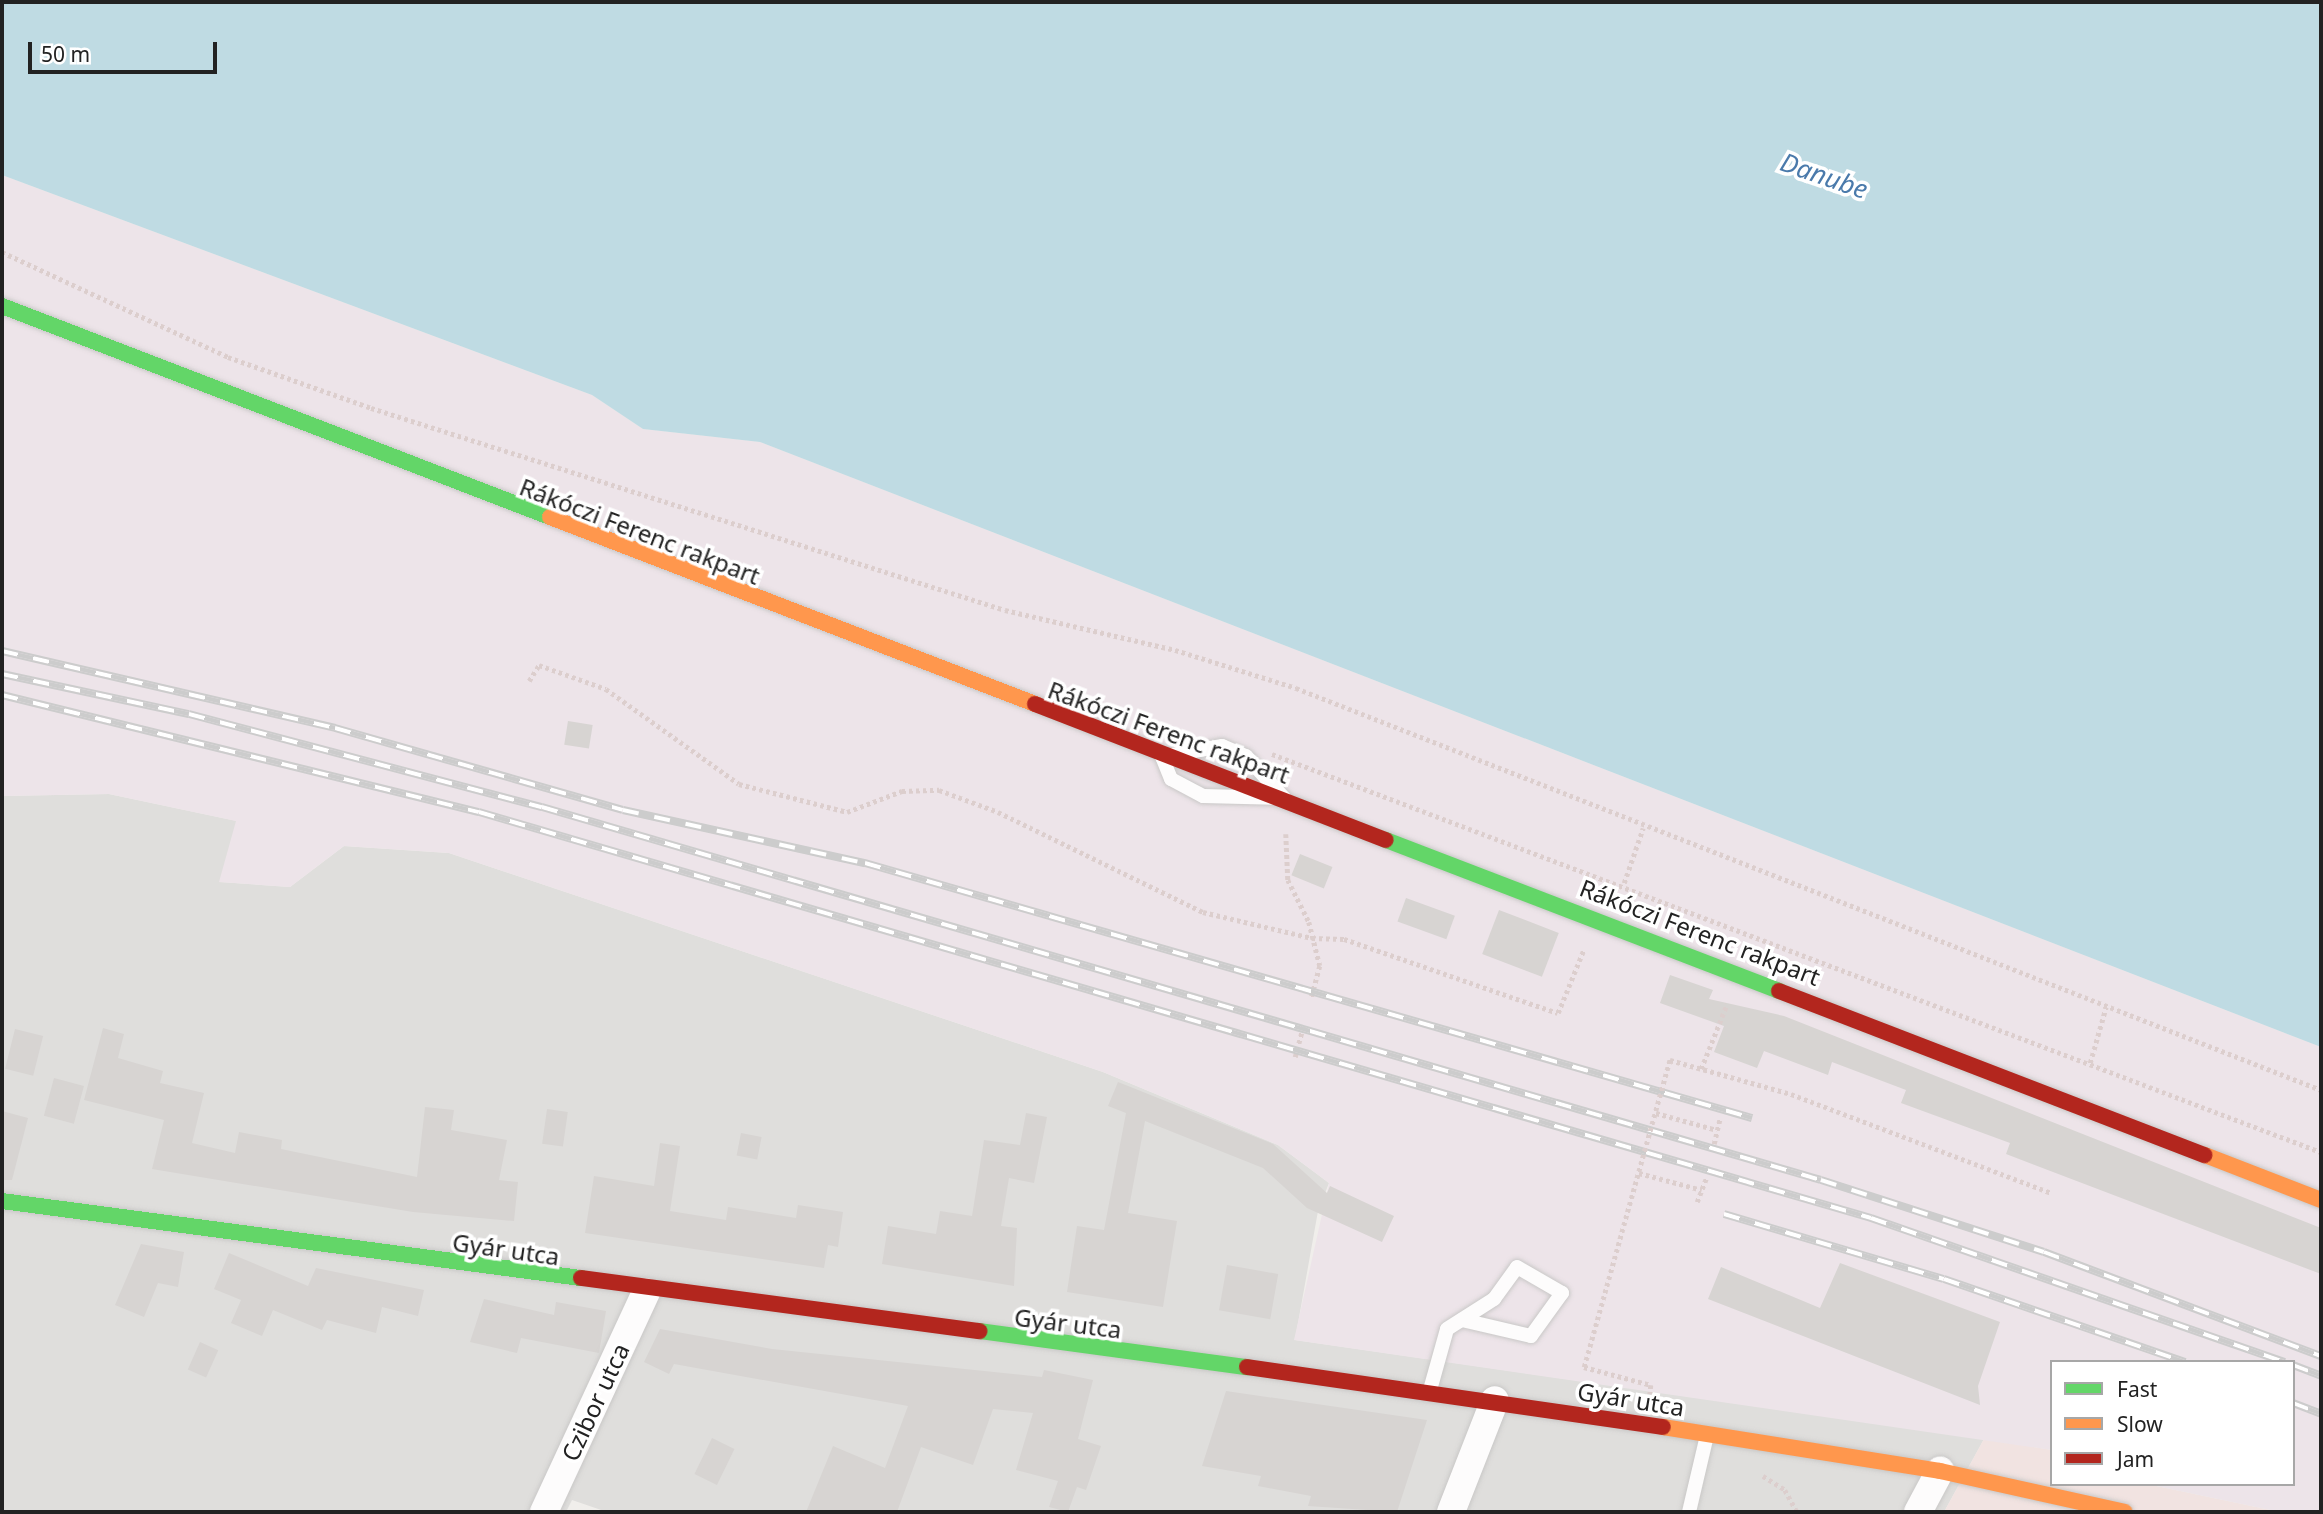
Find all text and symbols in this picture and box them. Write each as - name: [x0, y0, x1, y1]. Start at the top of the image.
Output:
- scale bar: [32, 28, 220, 72]
- text: 50 m: [41, 40, 90, 68]
- water label: Danube: [1776, 147, 1872, 205]
- street label: Rákóczi Ferenc rakpart: [516, 472, 764, 590]
- street label: Rákóczi Ferenc rakpart: [1044, 675, 1294, 789]
- street label: Rákóczi Ferenc rakpart: [1576, 873, 1824, 991]
- street label: Gyár utca: [451, 1227, 561, 1271]
- street label: Gyár utca: [1013, 1302, 1123, 1344]
- street label: Czibor utca: [555, 1339, 635, 1465]
- legend: [2050, 1360, 2295, 1486]
- text: Fast: [2117, 1375, 2157, 1403]
- street label: Gyár utca: [1576, 1376, 1686, 1422]
- text: Slow: [2117, 1410, 2163, 1438]
- text: Jam: [2117, 1445, 2154, 1473]

